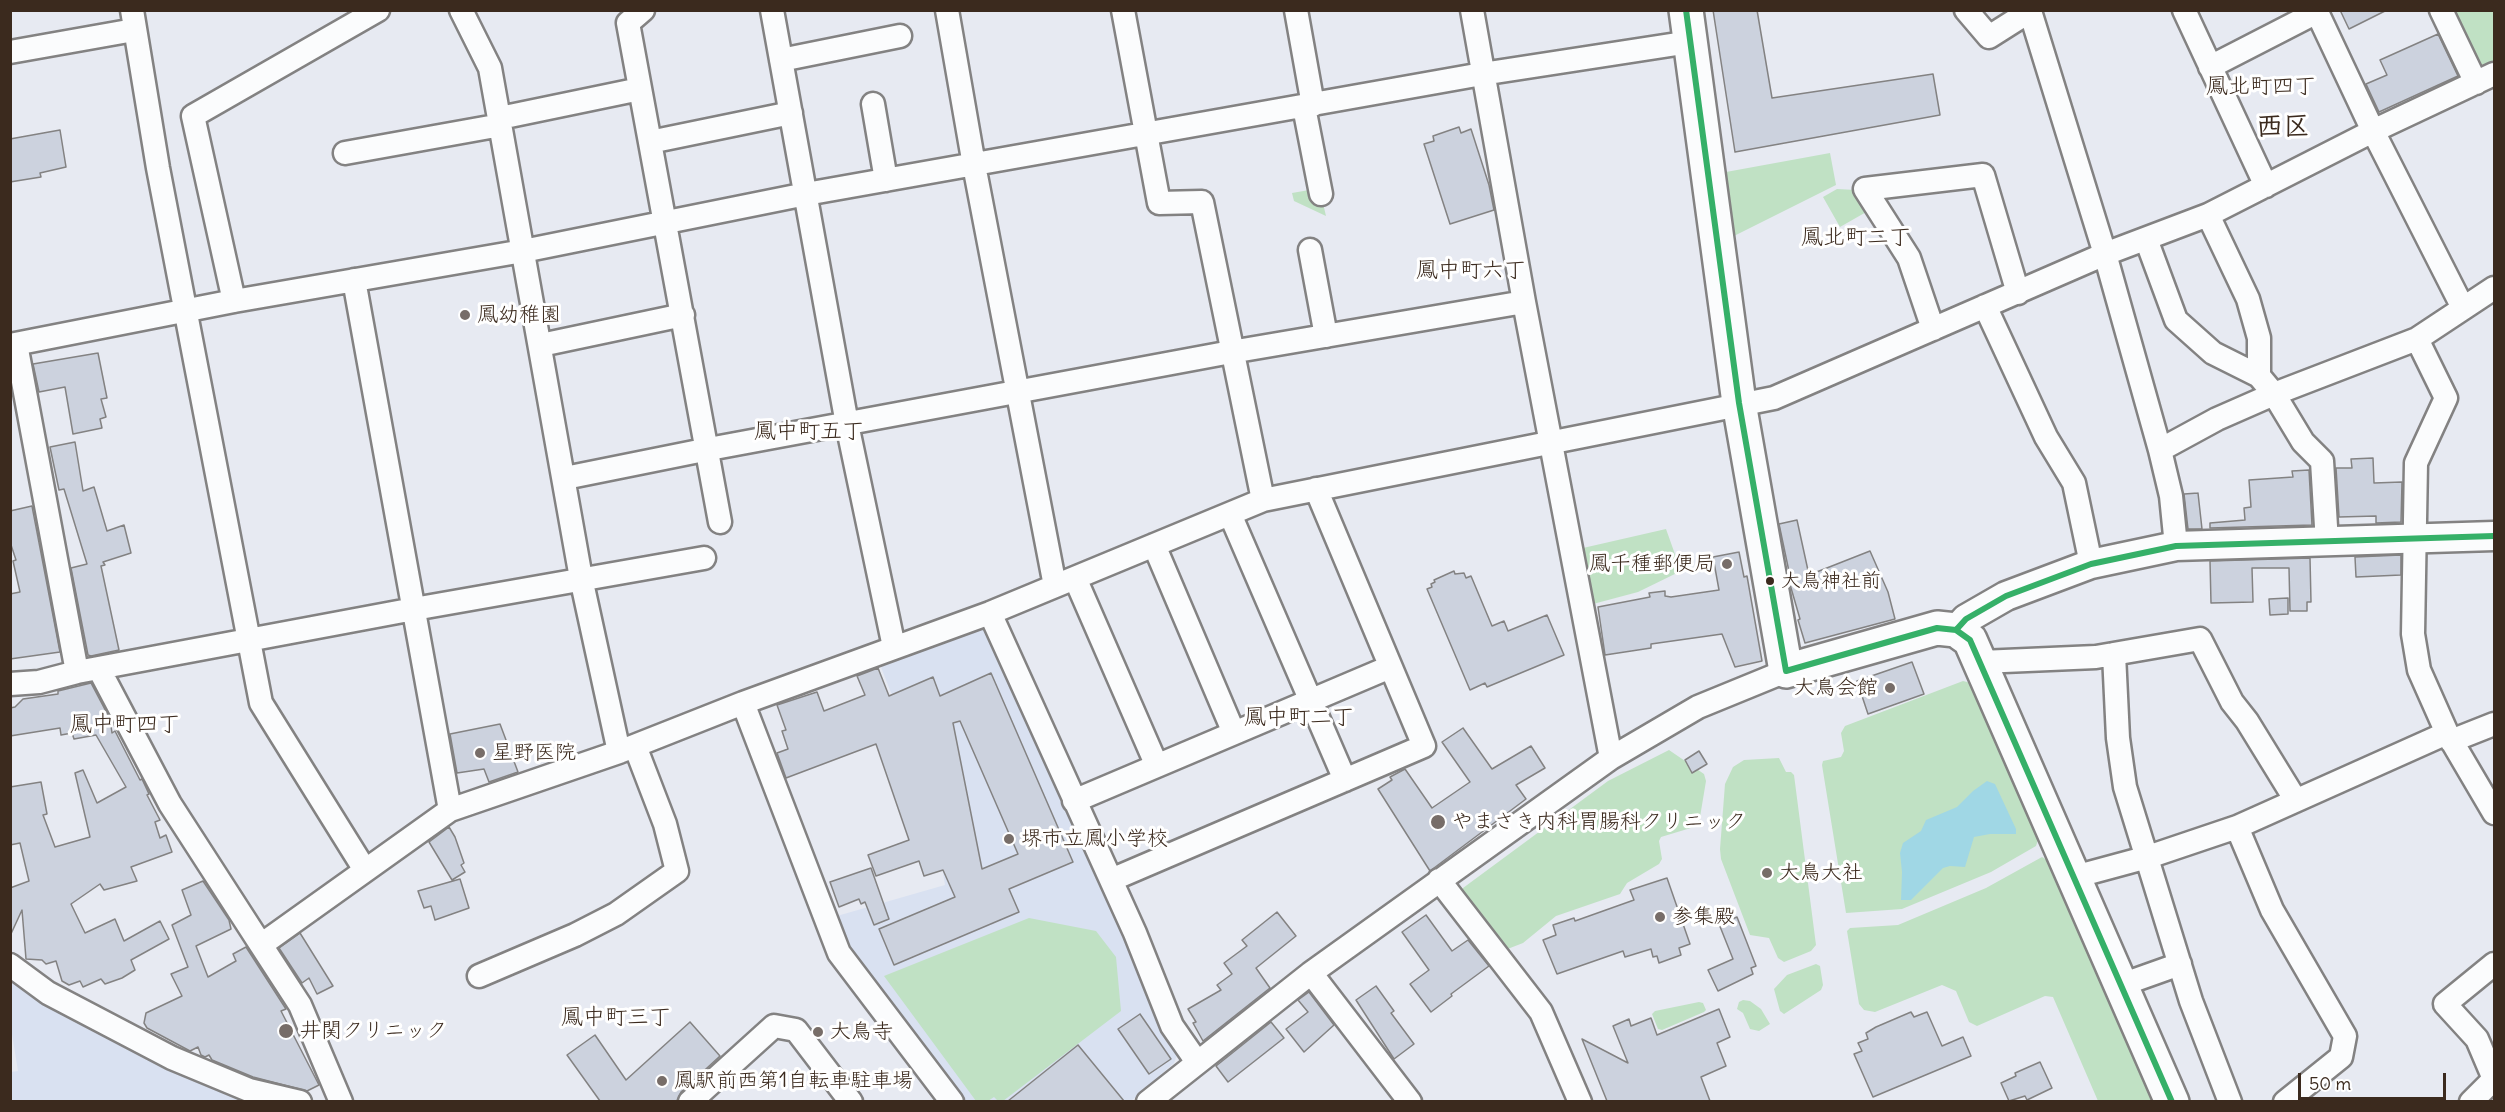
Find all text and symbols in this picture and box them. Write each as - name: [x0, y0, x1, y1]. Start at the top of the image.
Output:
- district label: 鳳北町四丁: [2206, 74, 2316, 100]
- district label: 西区: [2256, 111, 2310, 143]
- district label: 鳳北町二丁: [1801, 225, 1911, 251]
- district label: 鳳中町六丁: [1416, 258, 1526, 284]
- place label: 鳳幼稚園: [477, 302, 561, 328]
- marker: 鳳幼稚園: [458, 308, 472, 322]
- district label: 鳳中町五丁: [754, 419, 864, 445]
- place label: 鳳千種郵便局: [1589, 551, 1715, 577]
- marker: 鳳千種郵便局: [1720, 557, 1734, 571]
- place label: 大鳥神社前: [1781, 569, 1881, 593]
- marker: 大鳥神社前: [1764, 575, 1776, 587]
- place label: 大鳥会館: [1794, 675, 1878, 701]
- marker: 大鳥会館: [1883, 681, 1897, 695]
- district label: 鳳中町二丁: [1244, 705, 1354, 731]
- district label: 鳳中町四丁: [70, 712, 180, 738]
- place label: 星野医院: [492, 740, 576, 766]
- marker: 星野医院: [473, 746, 487, 760]
- place label: やまさき内科胃腸科クリニック: [1452, 809, 1746, 835]
- marker: やまさき内科胃腸科クリニック: [1429, 813, 1447, 831]
- place label: 堺市立鳳小学校: [1021, 826, 1168, 852]
- marker: 堺市立鳳小学校: [1002, 832, 1016, 846]
- place label: 大鳥大社: [1779, 860, 1863, 886]
- marker: 大鳥大社: [1760, 866, 1774, 880]
- place label: 参集殿: [1672, 904, 1735, 930]
- marker: 参集殿: [1653, 910, 1667, 924]
- district label: 鳳中町三丁: [561, 1005, 671, 1031]
- place label: 井関クリニック: [300, 1018, 447, 1044]
- place label: 大鳥寺: [830, 1019, 893, 1045]
- marker: 井関クリニック: [277, 1022, 295, 1040]
- marker: 大鳥寺: [811, 1025, 825, 1039]
- scale bar: [2301, 1061, 2450, 1099]
- place label: 鳳駅前西第1自転車駐車場: [674, 1068, 913, 1094]
- text: 50 m: [2309, 1072, 2351, 1095]
- marker: 鳳駅前西第1自転車駐車場: [655, 1074, 669, 1088]

